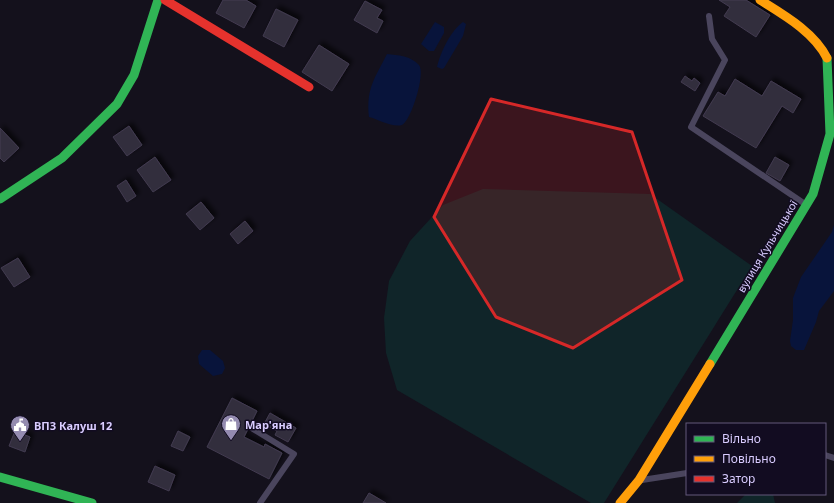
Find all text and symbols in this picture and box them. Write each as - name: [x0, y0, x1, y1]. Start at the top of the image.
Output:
- street label: вулиця Кульчицької: [733, 197, 801, 295]
- shop icon: Мар'яна: [220, 413, 242, 441]
- public building icon: ВПЗ Калуш 12: [9, 414, 31, 442]
- place label: Мар'яна: [245, 417, 292, 432]
- place label: ВПЗ Калуш 12: [34, 418, 112, 433]
- legend: [686, 423, 826, 495]
- text: Вільно: [722, 430, 761, 447]
- text: Повільно: [722, 450, 776, 467]
- text: Затор: [722, 470, 755, 487]

